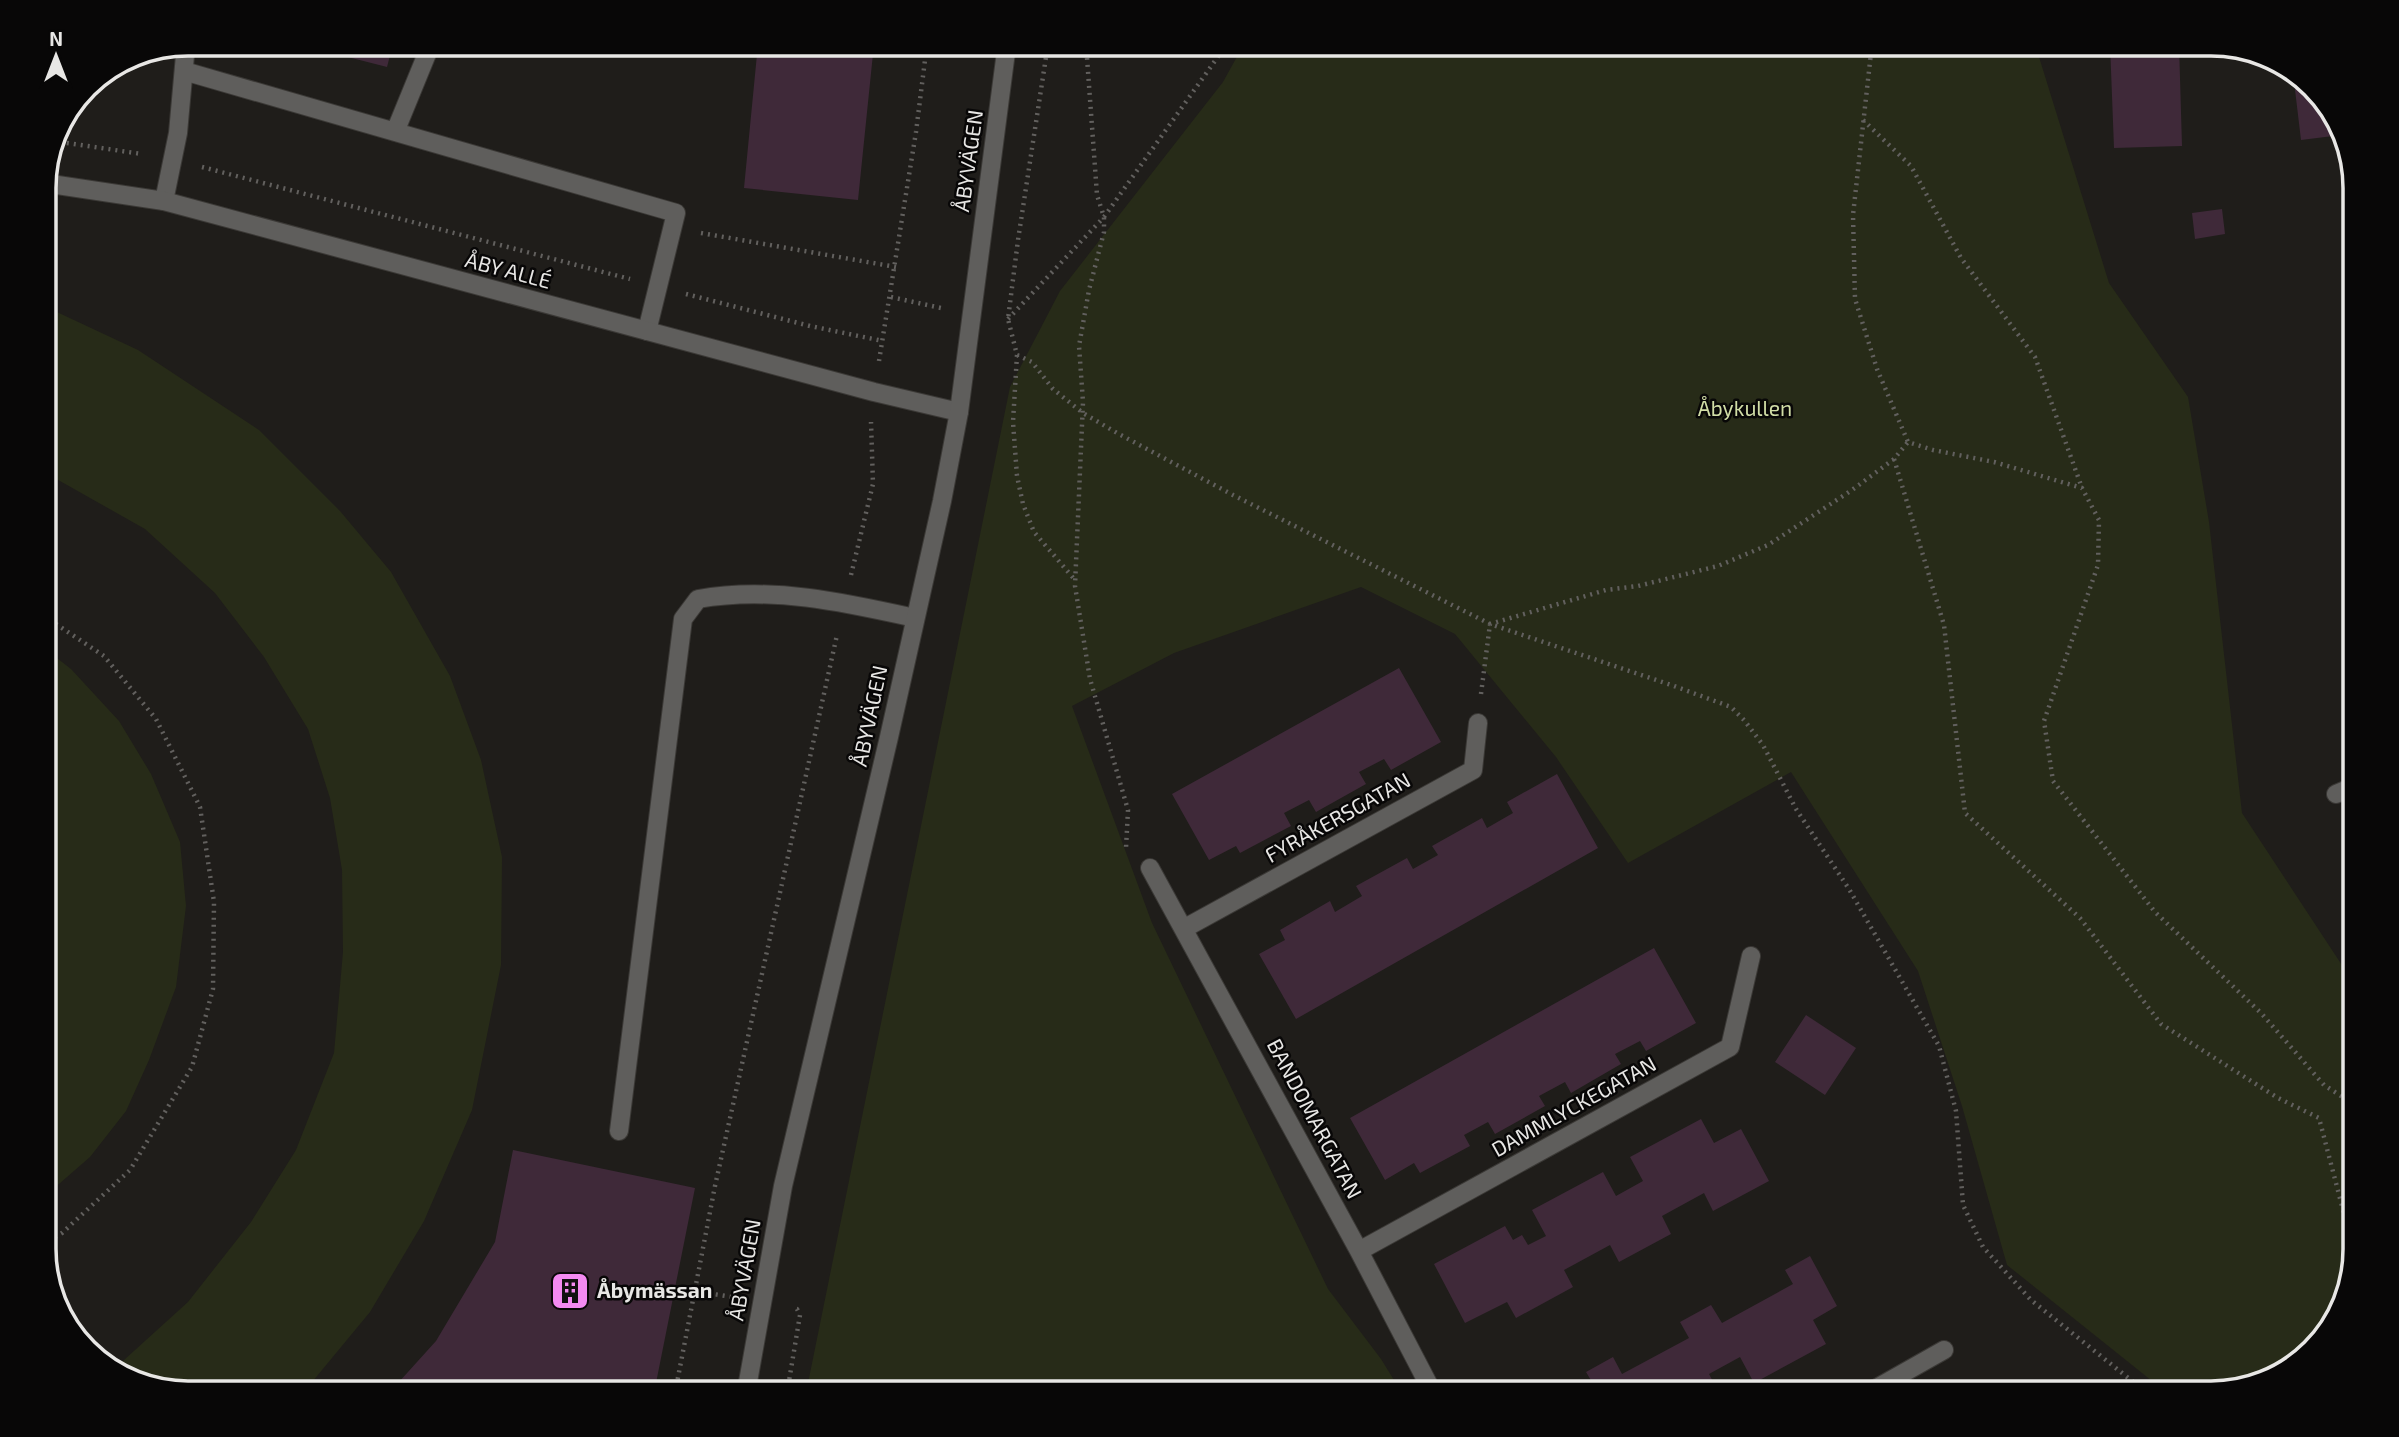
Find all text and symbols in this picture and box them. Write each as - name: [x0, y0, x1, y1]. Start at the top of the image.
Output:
- north arrow: [21, 21, 91, 91]
- text: N: [49, 27, 63, 50]
- street label: ÅBYVÄGEN: [948, 108, 987, 213]
- street label: ÅBY ALLÉ: [463, 246, 554, 293]
- park label: Åbykullen: [1698, 395, 1792, 420]
- street label: ÅBYVÄGEN: [846, 663, 891, 768]
- street label: FYRÅKERSGATAN: [1260, 767, 1414, 867]
- street label: BANDOMARGATAN: [1263, 1034, 1368, 1202]
- street label: DAMMLYCKEGATAN: [1487, 1050, 1660, 1161]
- street label: ÅBYVÄGEN: [722, 1217, 765, 1322]
- building icon: Åbymässan: [549, 1270, 591, 1312]
- place label: Åbymässan: [597, 1277, 712, 1303]

